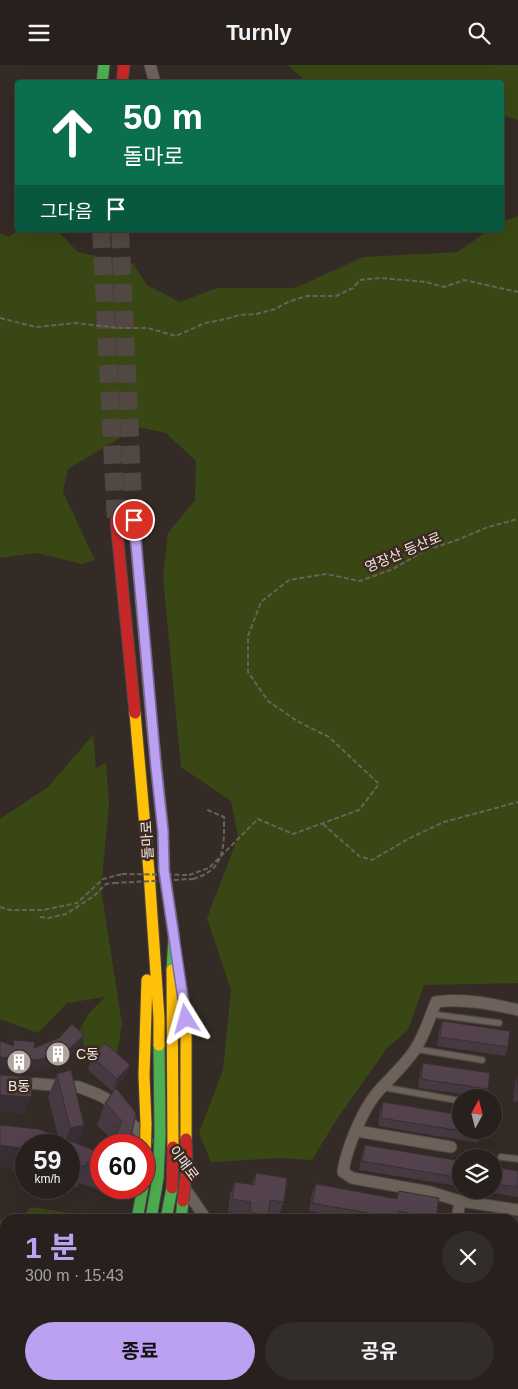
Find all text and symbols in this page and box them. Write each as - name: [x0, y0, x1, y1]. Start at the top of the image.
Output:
- icon: menu: [25, 19, 53, 47]
- icon: search: [465, 19, 493, 47]
- text: Turnly: [226, 20, 292, 45]
- text: 50 m: [123, 97, 203, 136]
- icon: ahead: [40, 100, 105, 165]
- text: 돌마로: [123, 144, 184, 169]
- icon: arrive: [102, 195, 130, 223]
- text: 그다음: [40, 201, 92, 222]
- pin: [113, 499, 155, 541]
- icon: arrive: [120, 506, 148, 534]
- street label: 영장산 등산로: [363, 529, 444, 575]
- street label: 돌마로: [138, 820, 156, 860]
- position arrow: [159, 992, 211, 1044]
- building icon: C동: [45, 1041, 71, 1067]
- place label: C동: [76, 1046, 99, 1062]
- building icon: B동: [6, 1049, 32, 1075]
- place label: B동: [8, 1078, 30, 1094]
- north arrow: [452, 1089, 502, 1139]
- map controls: [452, 1089, 502, 1199]
- speed limit sign: 60: [90, 1134, 155, 1199]
- street label: 이매로: [166, 1143, 202, 1183]
- text: 59: [34, 1146, 61, 1174]
- button: layers: [452, 1149, 502, 1199]
- text: km/h: [34, 1172, 61, 1186]
- text: 1 분: [25, 1231, 78, 1264]
- button: close: [442, 1231, 494, 1283]
- text: 300 m · 15:43: [25, 1267, 124, 1284]
- button: 종료: [25, 1322, 255, 1380]
- button: 공유: [265, 1322, 494, 1380]

